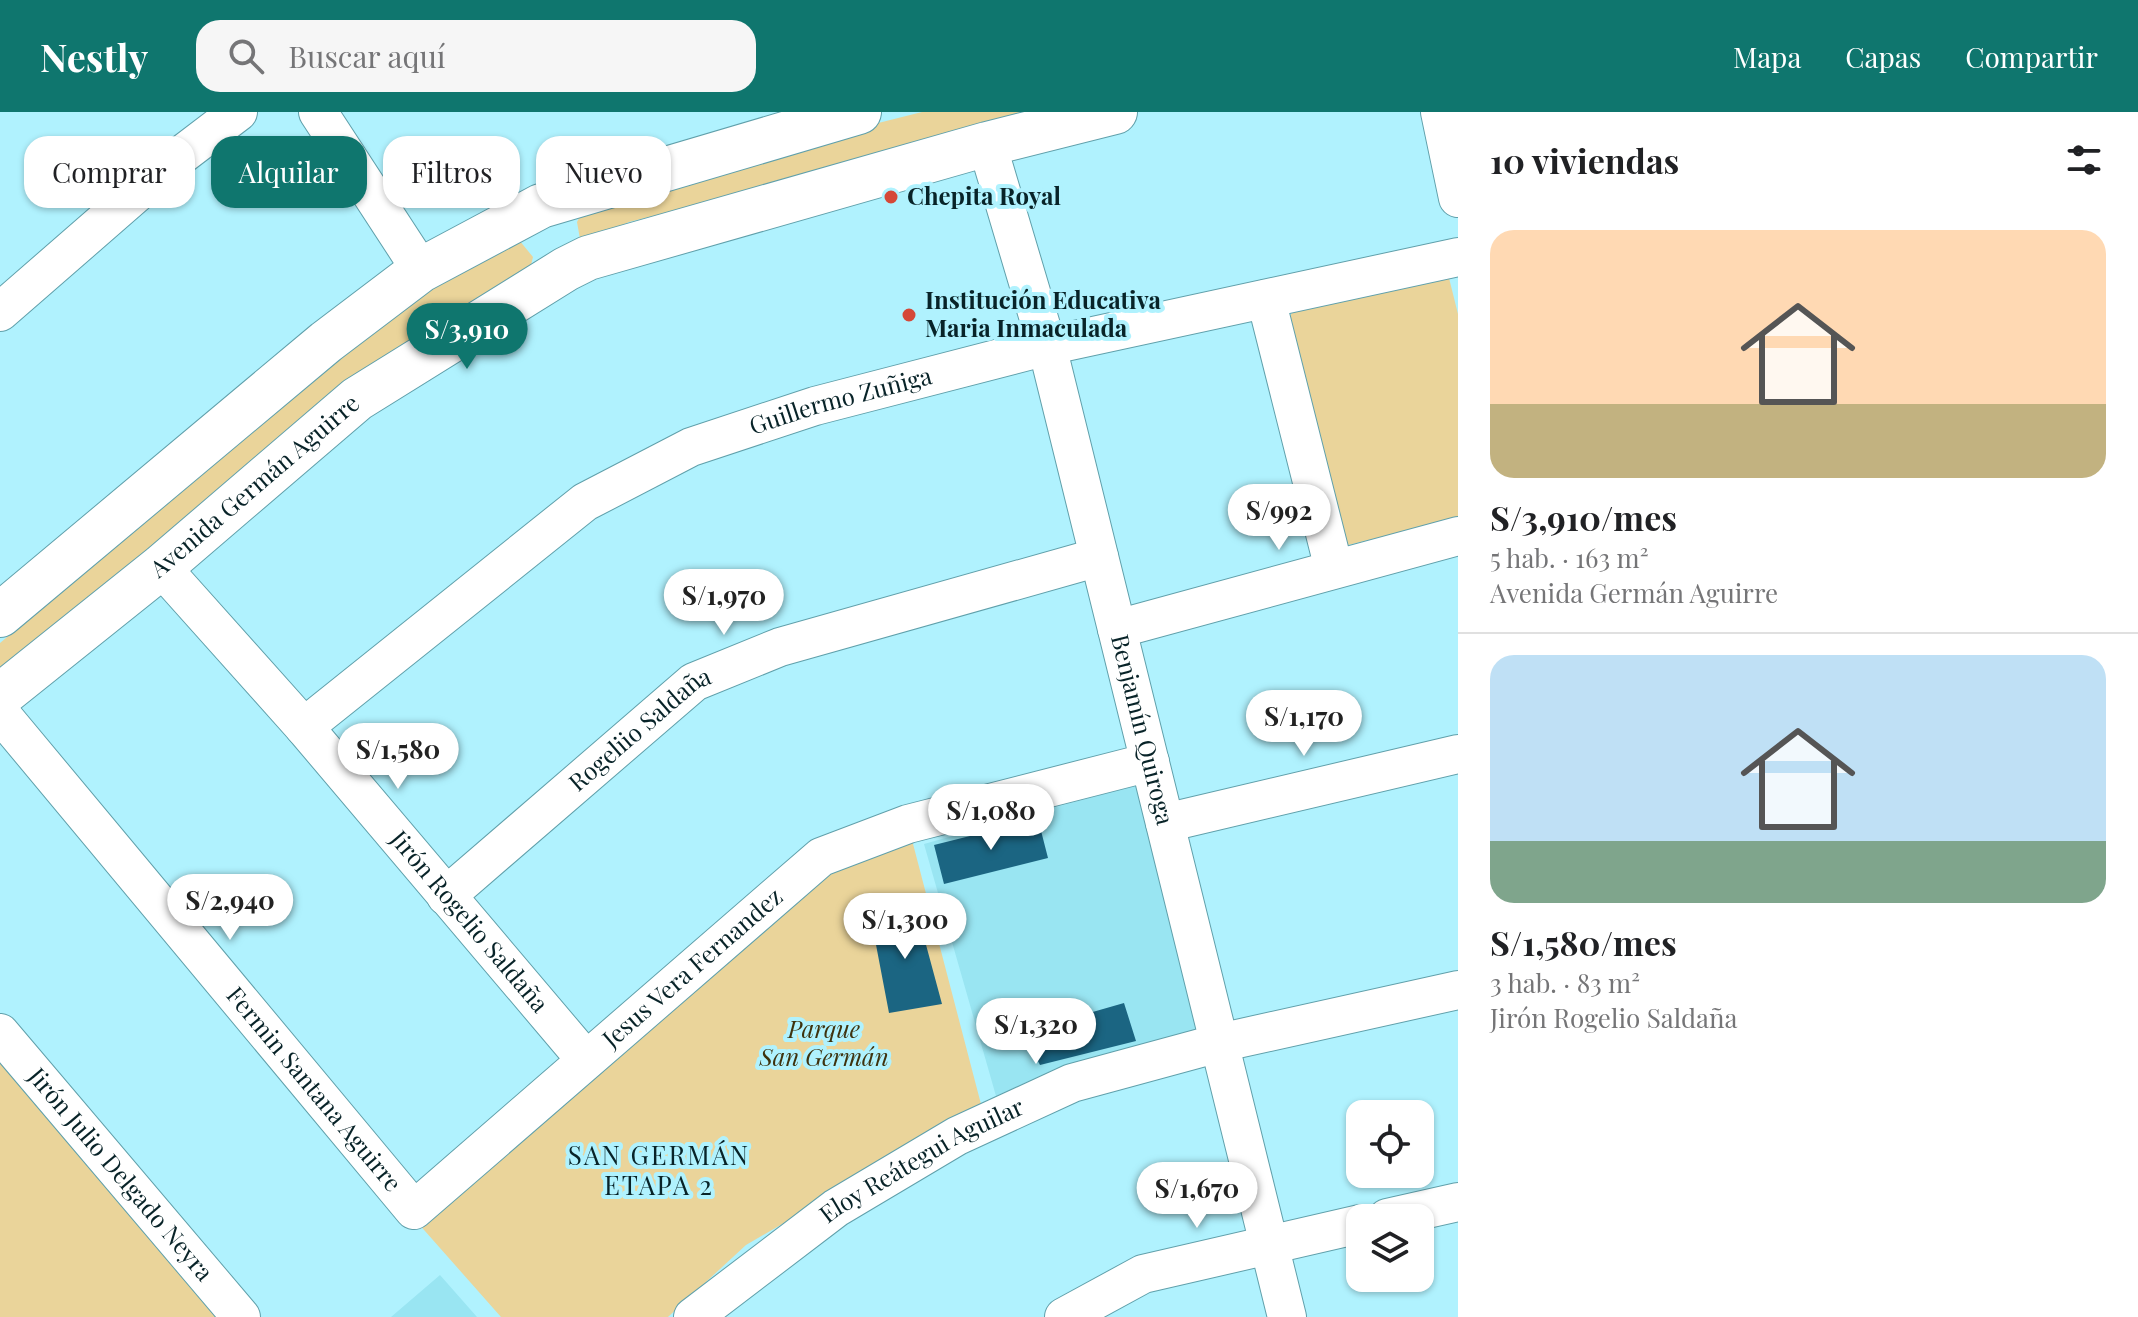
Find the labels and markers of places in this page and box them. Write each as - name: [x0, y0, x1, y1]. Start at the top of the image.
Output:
- place label: Chepita Royal: [907, 179, 1061, 211]
- marker: Chepita Royal: [882, 188, 900, 206]
- place label: Institución Educativa Maria Inmaculada: [925, 283, 1161, 343]
- pin: S/3,910: [393, 303, 541, 371]
- marker: Institución Educativa Maria Inmaculada: [900, 306, 918, 324]
- pin: S/992: [1223, 484, 1335, 552]
- pin: S/1,970: [650, 569, 798, 637]
- pin: S/1,170: [1230, 690, 1378, 758]
- pin: S/1,580: [324, 723, 472, 791]
- pin: S/1,080: [917, 784, 1065, 852]
- pin: S/2,940: [156, 874, 304, 942]
- pin: S/1,300: [831, 893, 979, 961]
- pin: S/1,320: [962, 998, 1110, 1066]
- pin: S/1,670: [1123, 1162, 1271, 1230]

